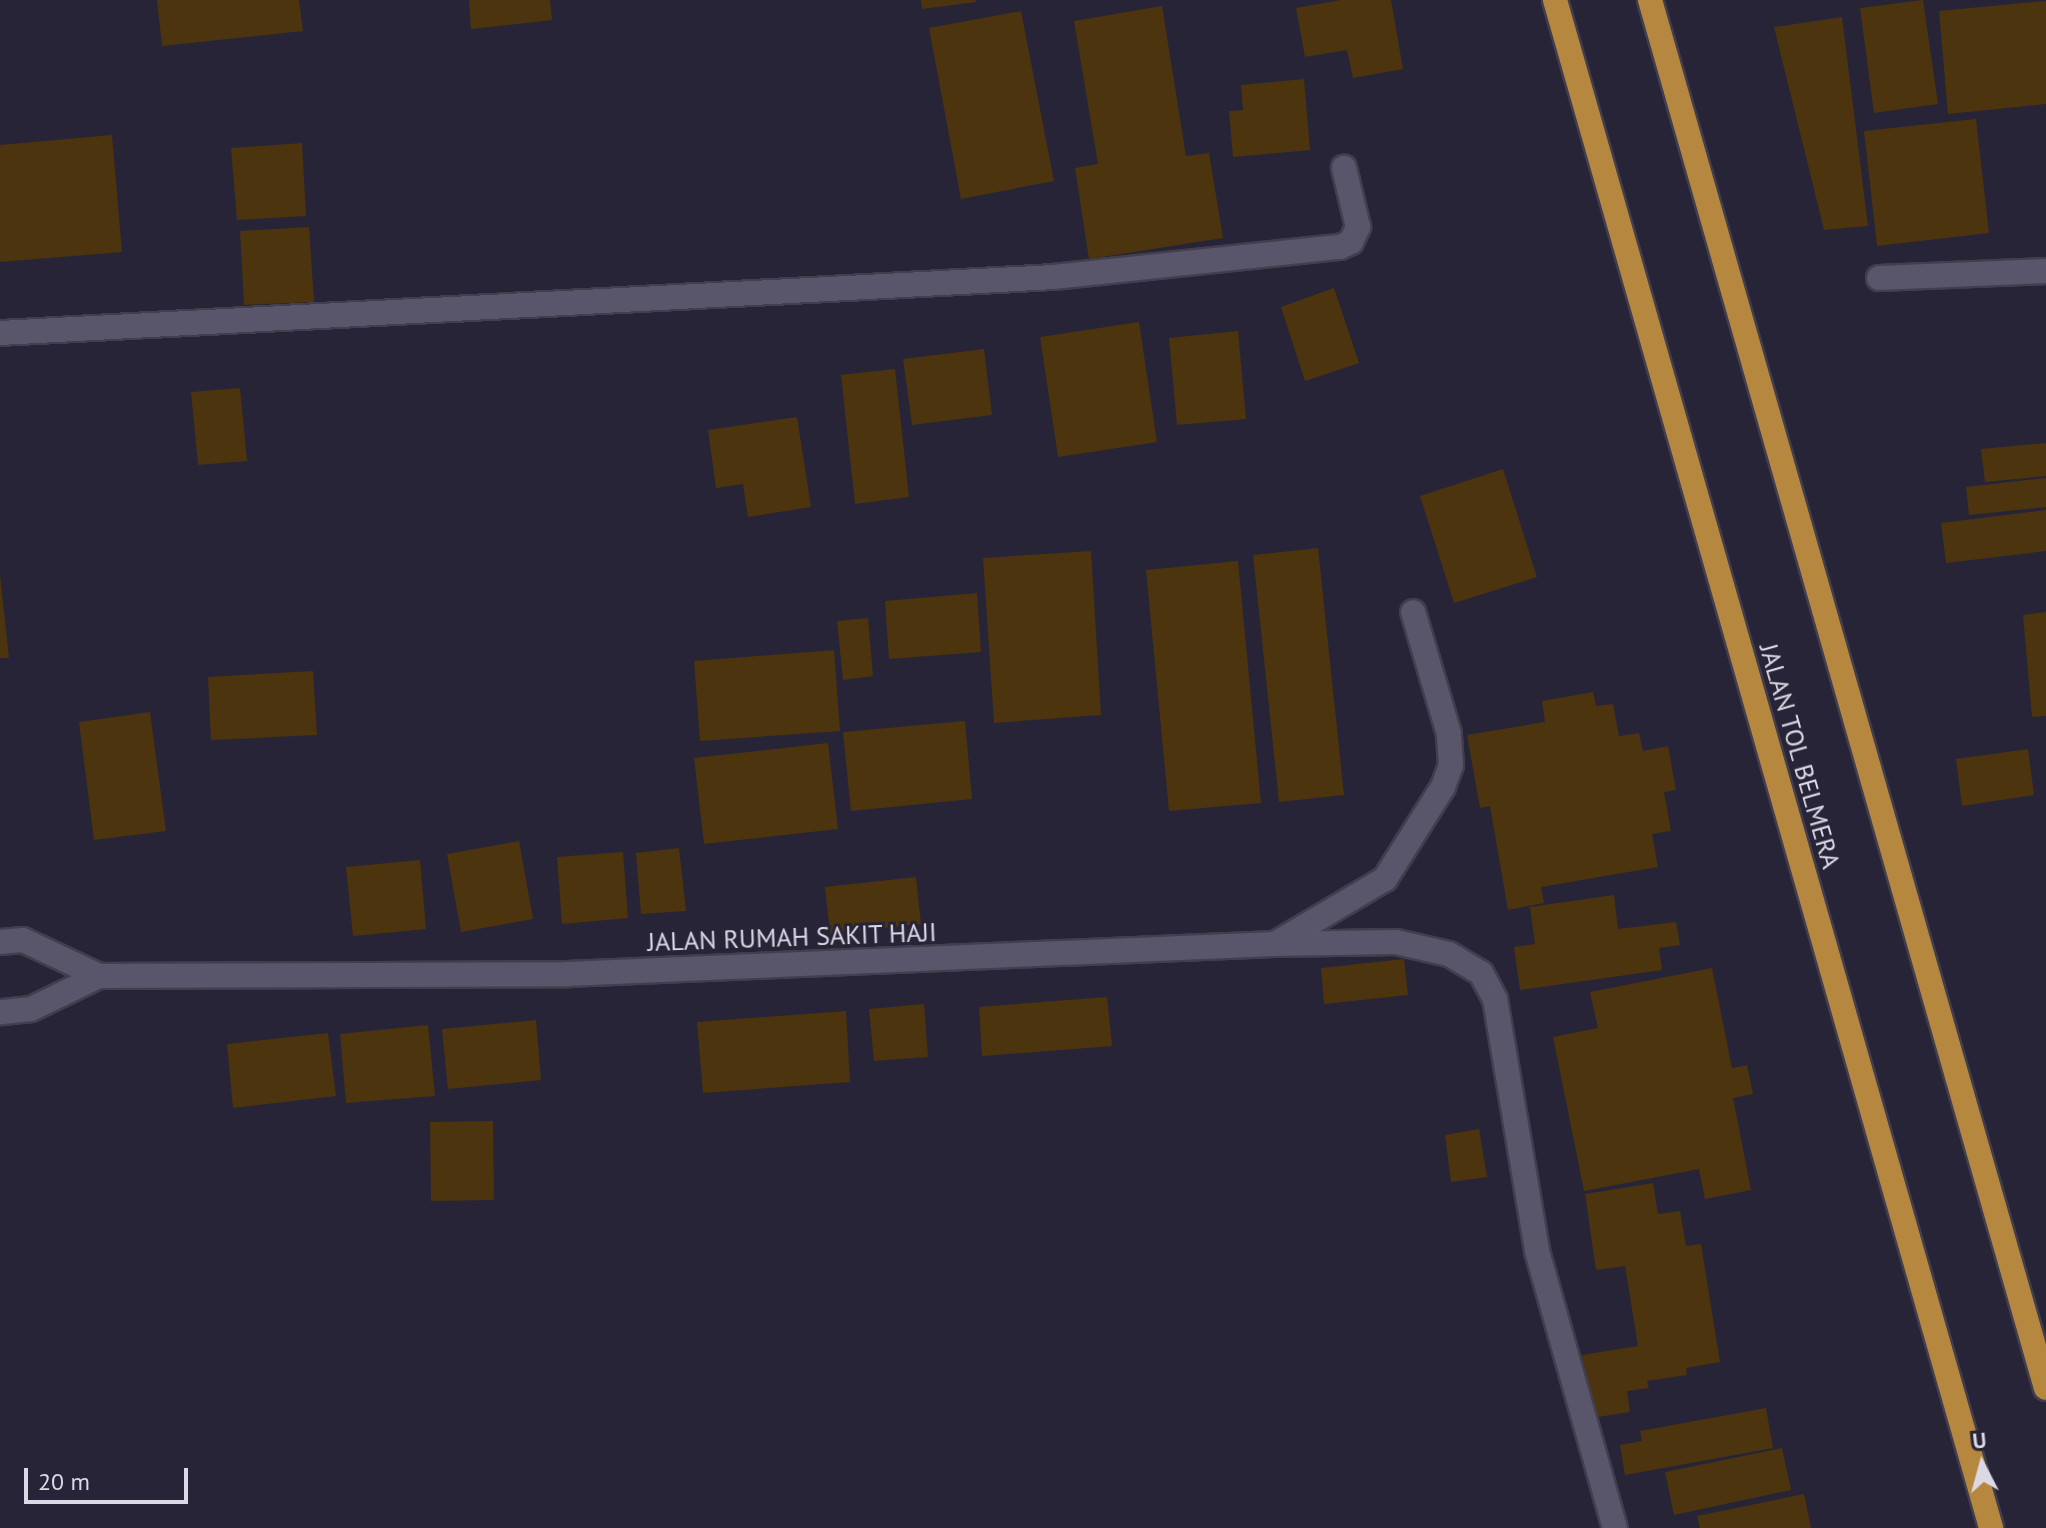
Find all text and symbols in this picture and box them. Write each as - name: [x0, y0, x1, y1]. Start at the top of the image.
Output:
- street label: JALAN TOL BELMERA: [1753, 639, 1847, 873]
- street label: JALAN RUMAH SAKIT HAJI: [646, 916, 938, 958]
- north arrow: [1942, 1424, 2022, 1504]
- text: U: [1971, 1425, 1988, 1455]
- scale bar: [28, 1452, 192, 1502]
- text: 20 m: [38, 1466, 90, 1497]

